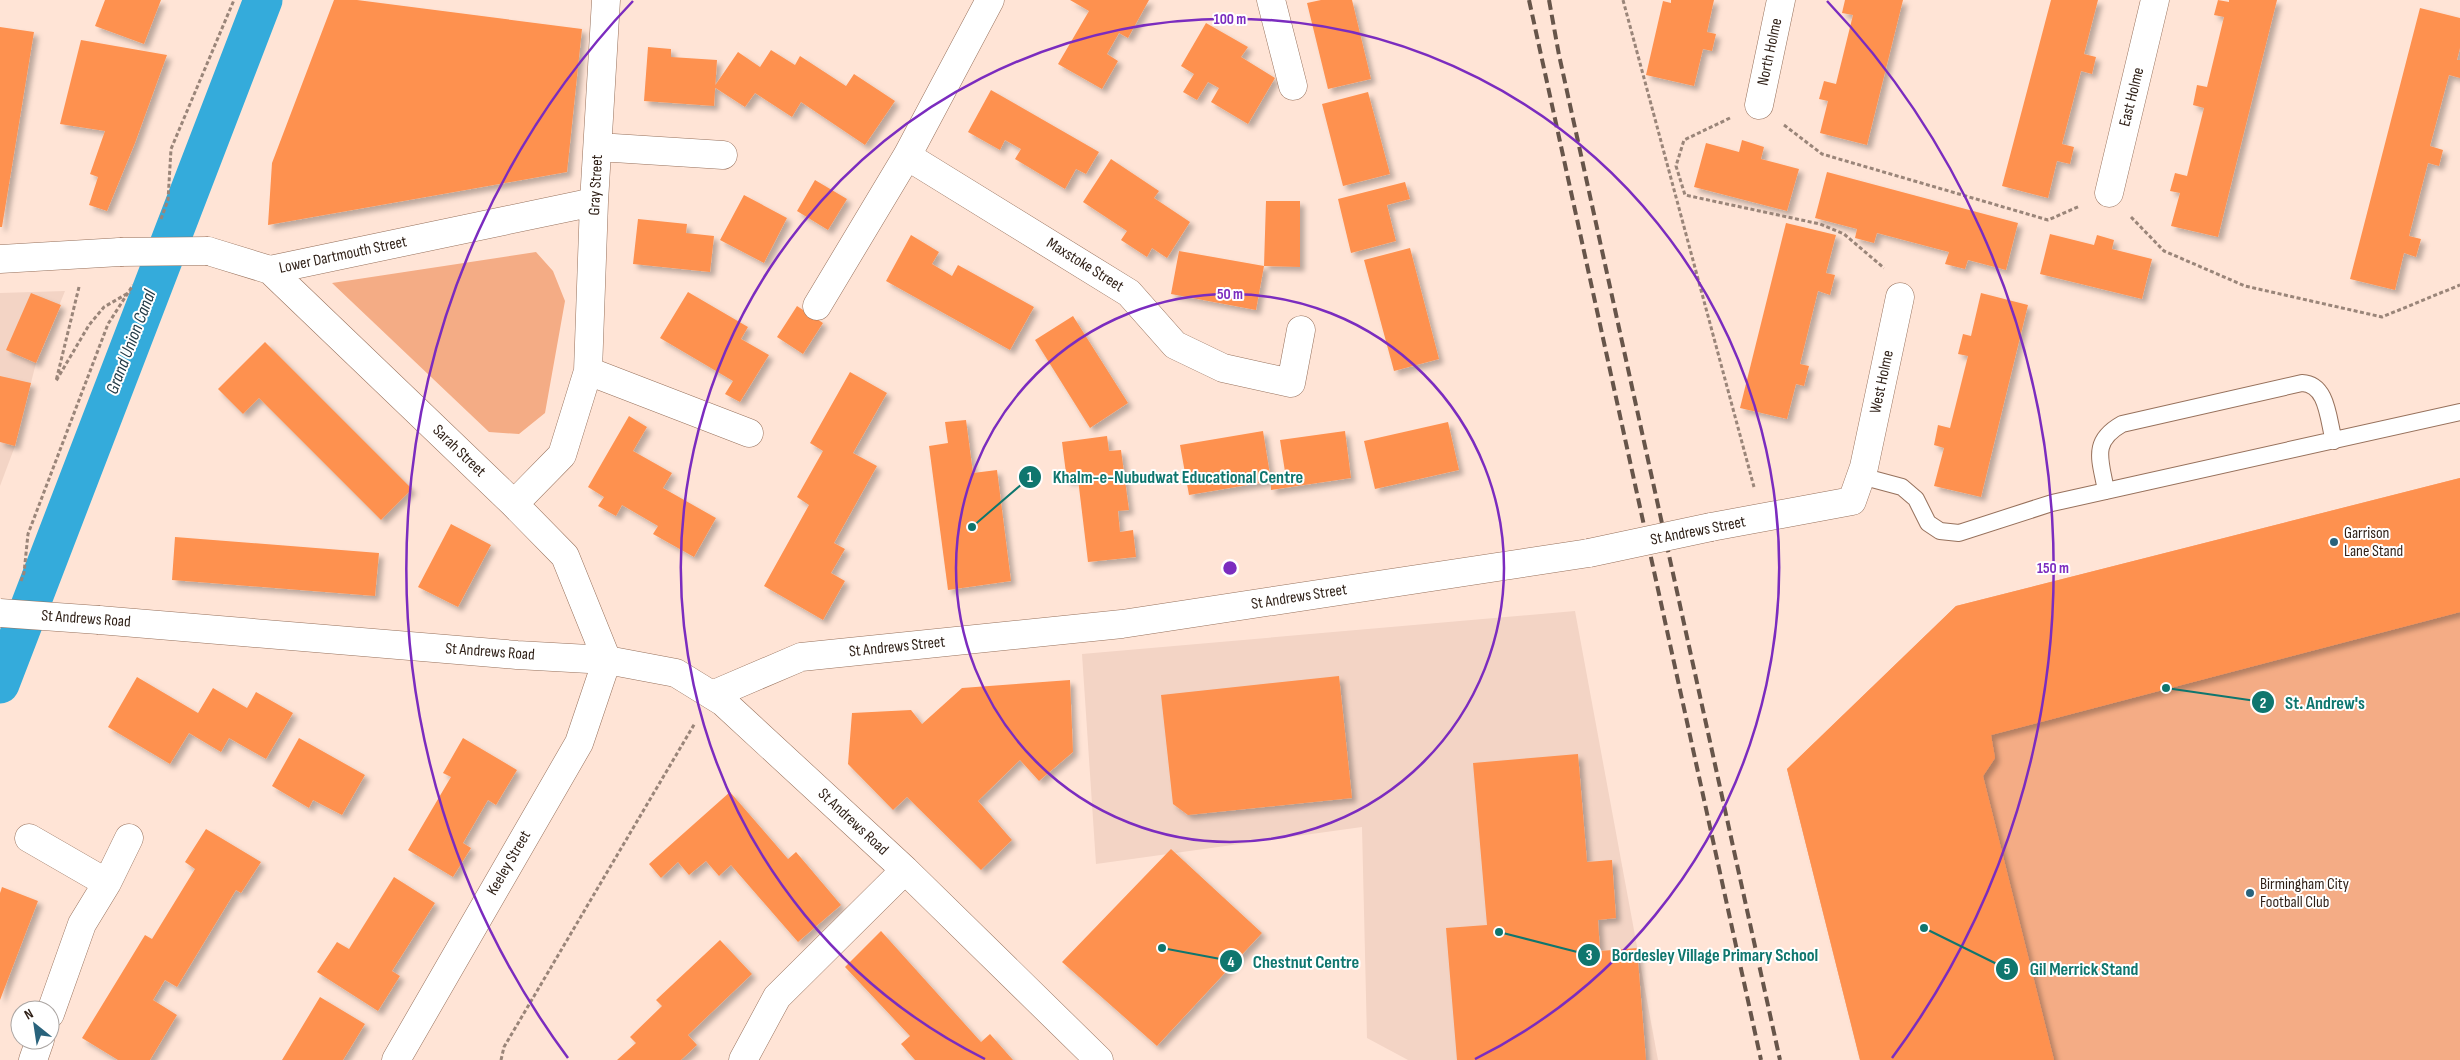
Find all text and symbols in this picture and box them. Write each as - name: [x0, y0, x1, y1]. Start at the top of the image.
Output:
- text: 100 m: [1214, 10, 1246, 29]
- street label: North Holme: [1754, 17, 1786, 87]
- street label: East Holme: [2116, 66, 2148, 128]
- street label: Gray Street: [585, 154, 607, 216]
- street label: Lower Dartmouth Street: [277, 232, 409, 278]
- street label: Maxstoke Street: [1043, 234, 1127, 296]
- text: 50 m: [1217, 285, 1243, 304]
- water label: Grand Union Canal: [102, 286, 161, 397]
- street label: West Holme: [1866, 349, 1898, 415]
- street label: Sarah Street: [428, 421, 490, 481]
- callout: Khalm-e-Nubudwat Educational Centre: [1018, 461, 1313, 494]
- text: Khalm-e-Nubudwat Educational Centre: [1053, 467, 1303, 488]
- text: 1: [1027, 468, 1033, 487]
- street label: St Andrews Street: [1649, 512, 1747, 550]
- place label: Garrison Lane Stand: [2344, 524, 2403, 561]
- marker: Garrison Lane Stand: [2328, 536, 2340, 548]
- centre of rings: [1221, 559, 1239, 577]
- text: 150 m: [2037, 559, 2069, 578]
- street label: St Andrews Street: [1250, 580, 1348, 614]
- street label: St Andrews Road: [41, 606, 131, 632]
- street label: St Andrews Street: [848, 632, 946, 662]
- street label: St Andrews Road: [445, 639, 535, 665]
- callout: St. Andrew's: [2250, 686, 2375, 719]
- text: St. Andrew's: [2285, 693, 2365, 714]
- text: 2: [2260, 694, 2266, 713]
- street label: St Andrews Road: [814, 785, 892, 859]
- street label: Keeley Street: [483, 827, 535, 899]
- place label: Birmingham City Football Club: [2260, 875, 2349, 912]
- marker: Birmingham City Football Club: [2244, 887, 2256, 899]
- callout: Bordesley Village Primary School: [1577, 938, 1828, 971]
- callout: Chestnut Centre: [1218, 945, 1369, 978]
- text: Bordesley Village Primary School: [1612, 945, 1818, 966]
- text: 3: [1586, 946, 1593, 965]
- text: Chestnut Centre: [1253, 952, 1359, 973]
- callout: Gil Merrick Stand: [1995, 952, 2149, 985]
- text: 4: [1228, 953, 1235, 972]
- text: Gil Merrick Stand: [2030, 959, 2138, 980]
- text: 5: [2004, 960, 2011, 979]
- north arrow: [10, 1000, 60, 1050]
- text: N: [21, 1005, 36, 1023]

